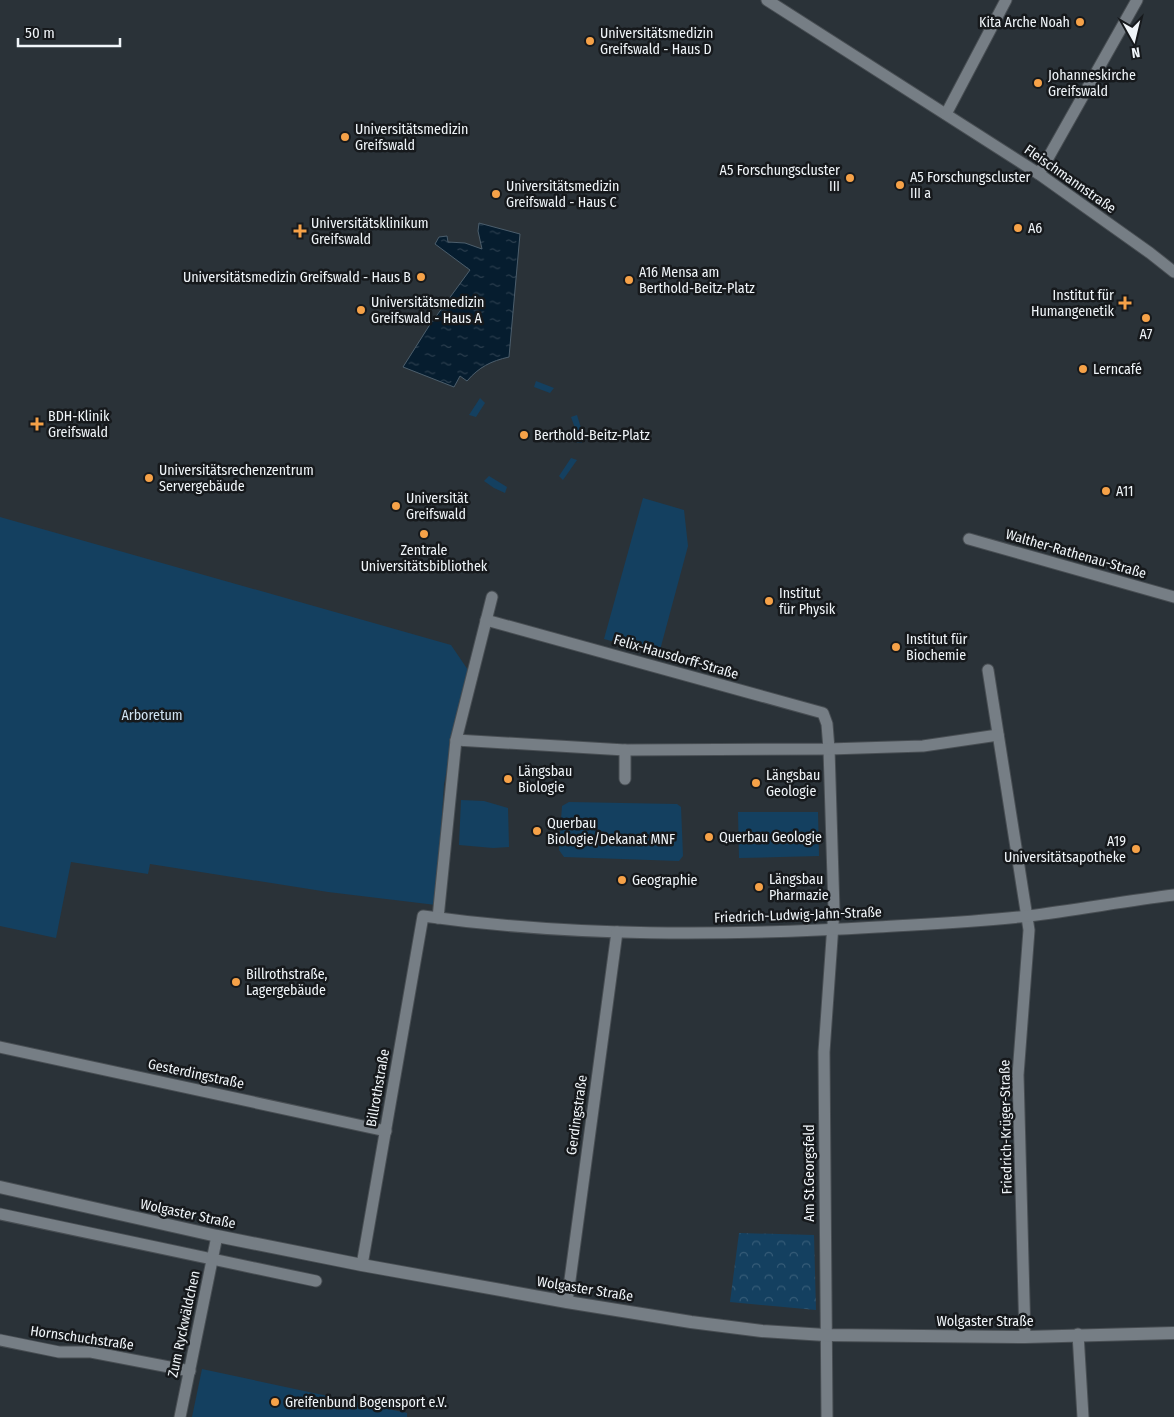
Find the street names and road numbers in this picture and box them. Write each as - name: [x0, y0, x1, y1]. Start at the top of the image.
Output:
- street label: Fleischmannstraße: [1021, 141, 1119, 217]
- street label: Walther-Rathenau-Straße: [1004, 526, 1148, 582]
- street label: Felix-Hausdorff-Straße: [612, 631, 740, 683]
- street label: Friedrich-Ludwig-Jahn-Straße: [714, 904, 882, 926]
- street label: Billrothstraße: [363, 1048, 393, 1128]
- street label: Gesterdingstraße: [146, 1056, 246, 1093]
- street label: Friedrich-Krüger-Straße: [996, 1059, 1016, 1194]
- street label: Gerdingstraße: [563, 1074, 591, 1156]
- street label: Am St.Georgsfeld: [801, 1124, 818, 1222]
- street label: Wolgaster Straße: [139, 1196, 237, 1232]
- street label: Zum Ryckwäldchen: [164, 1269, 204, 1379]
- street label: Wolgaster Straße: [536, 1273, 634, 1305]
- street label: Wolgaster Straße: [936, 1313, 1034, 1330]
- street label: Hornschuchstraße: [29, 1322, 135, 1354]

